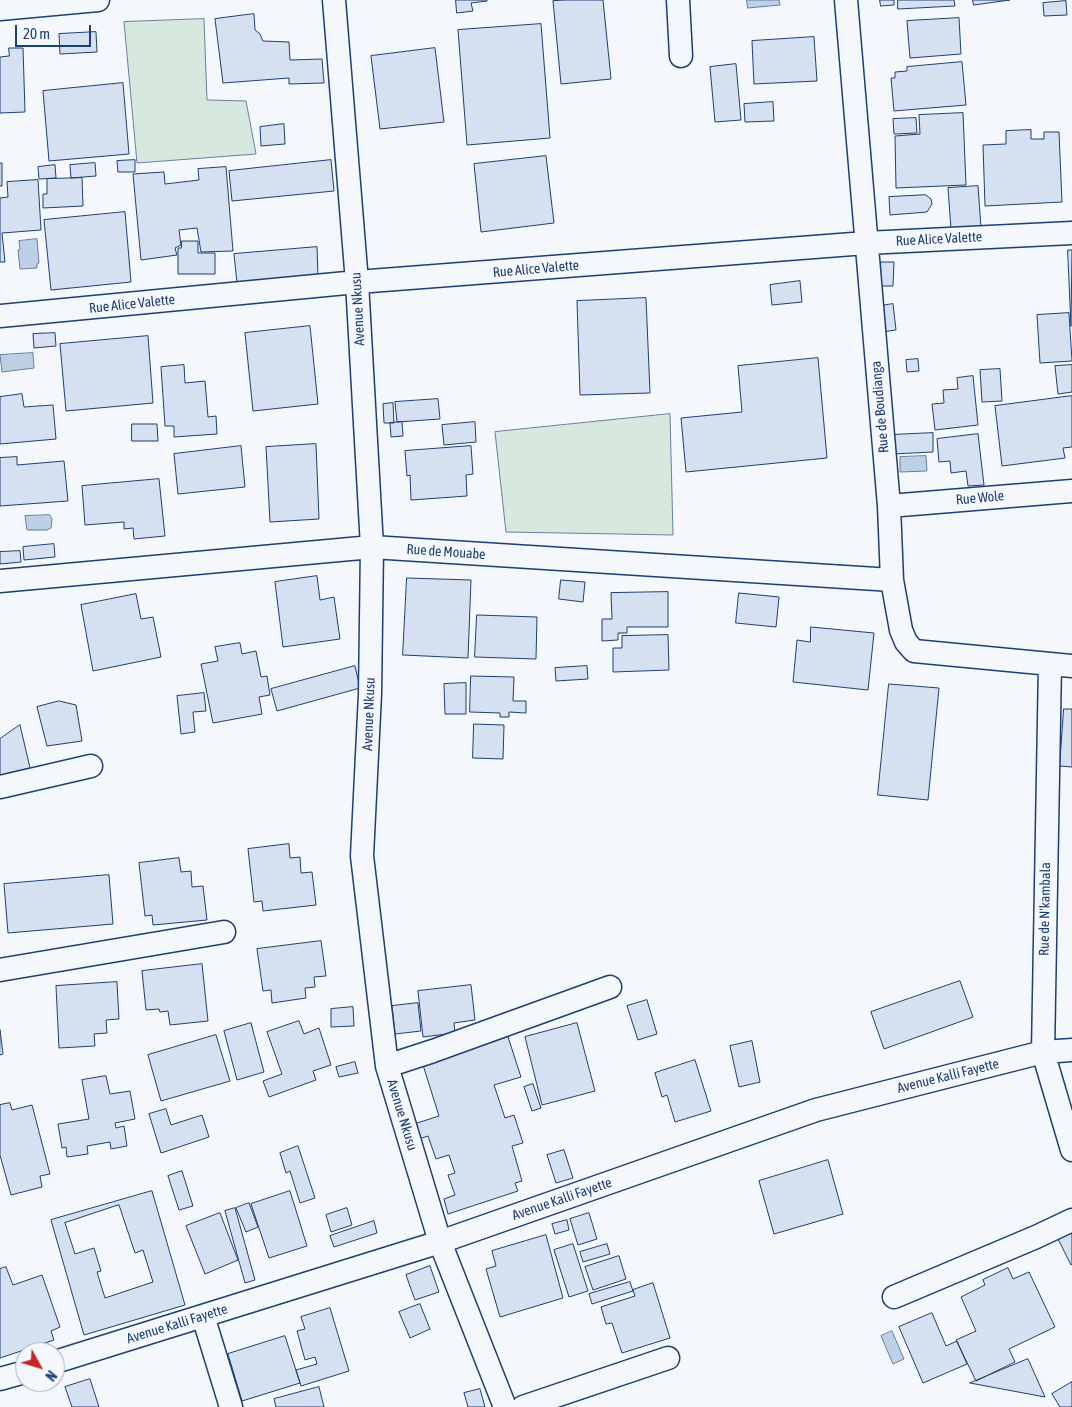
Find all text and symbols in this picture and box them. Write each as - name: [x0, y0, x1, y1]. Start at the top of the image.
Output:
- scale bar: [18, 15, 94, 47]
- text: 20 m: [23, 25, 50, 42]
- street label: Rue Alice Valette: [895, 228, 983, 250]
- street label: Rue Alice Valette: [492, 257, 580, 281]
- street label: Avenue Nkusu: [348, 272, 368, 346]
- street label: Rue Alice Valette: [88, 291, 176, 317]
- street label: Rue de Boudianga: [868, 360, 892, 454]
- street label: Rue Wole: [955, 488, 1005, 508]
- street label: Rue de Mouabe: [406, 541, 486, 563]
- street label: Avenue Nkusu: [359, 677, 379, 751]
- street label: Rue de N'kambala: [1036, 862, 1054, 956]
- street label: Avenue Kalli Fayette: [895, 1055, 1001, 1097]
- street label: Avenue Nkusu: [383, 1077, 421, 1153]
- street label: Avenue Kalli Fayette: [510, 1174, 614, 1224]
- street label: Avenue Kalli Fayette: [125, 1301, 229, 1347]
- north arrow: [15, 1342, 65, 1392]
- text: N: [42, 1368, 60, 1384]

